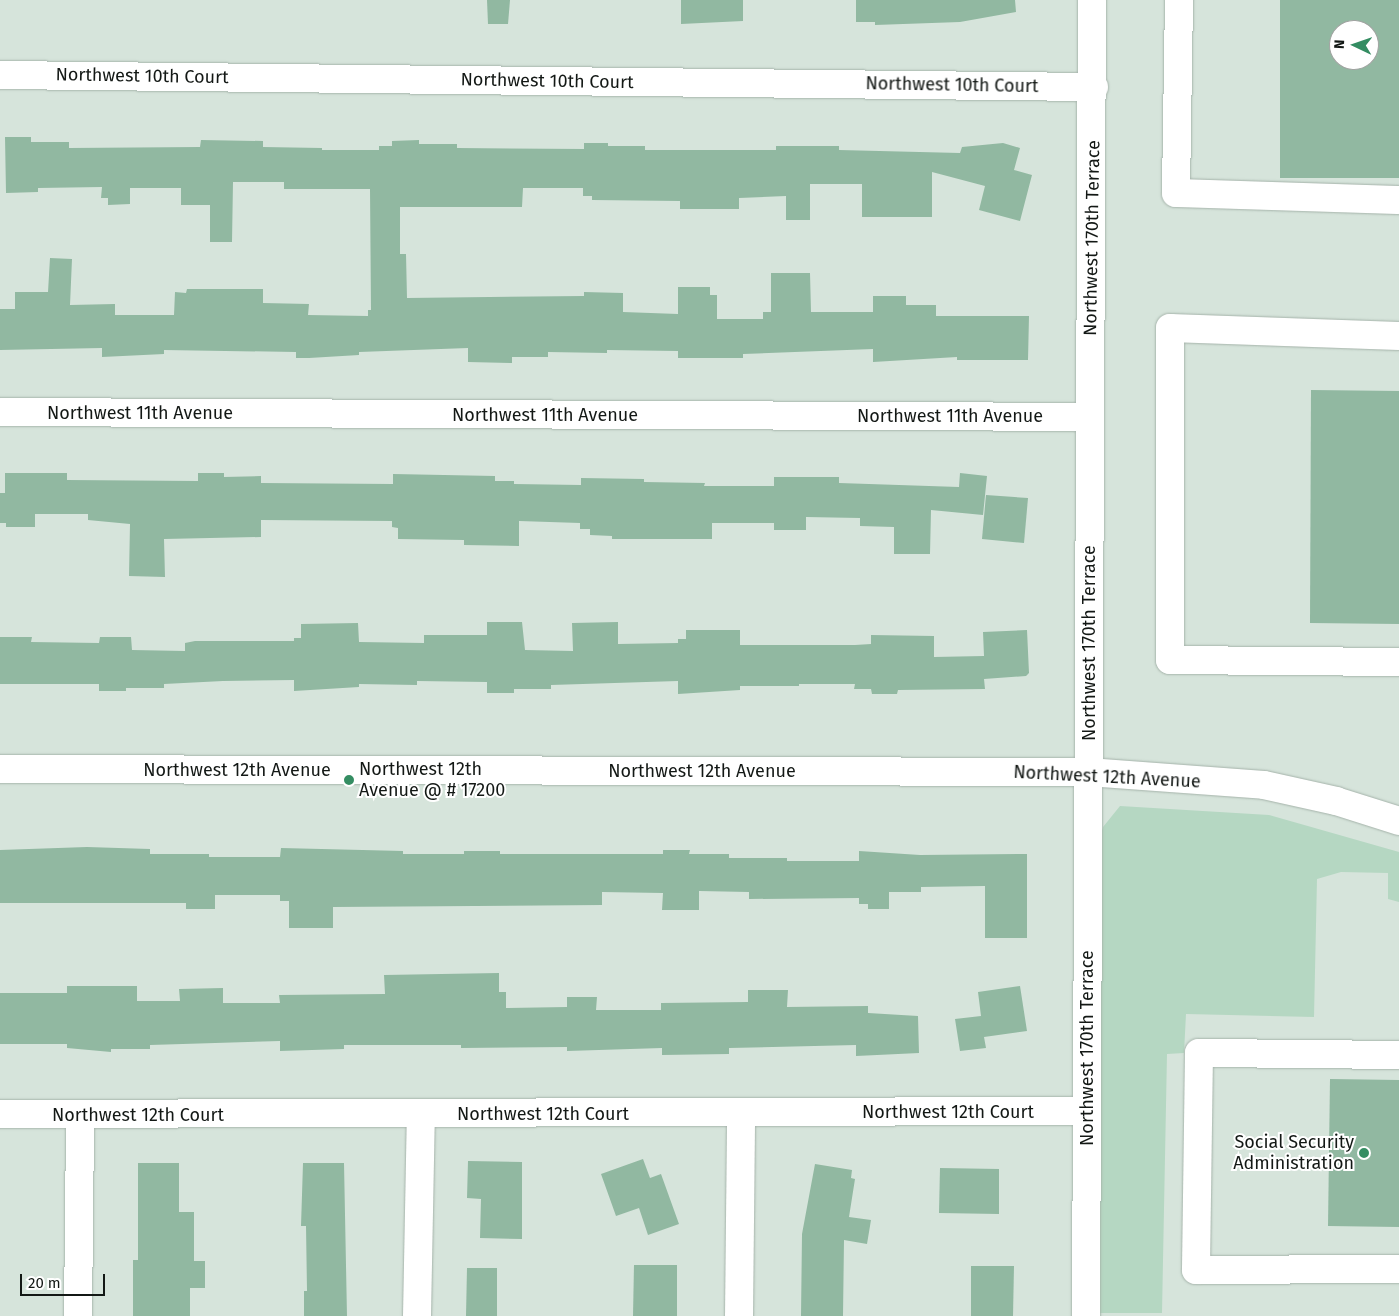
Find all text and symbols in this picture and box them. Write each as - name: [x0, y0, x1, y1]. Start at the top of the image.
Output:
- north arrow: [1329, 20, 1379, 70]
- text: N: [1331, 39, 1348, 49]
- street label: Northwest 10th Court: [55, 64, 229, 88]
- street label: Northwest 10th Court: [460, 69, 634, 93]
- street label: Northwest 10th Court: [865, 73, 1039, 97]
- street label: Northwest 170th Terrace: [1079, 140, 1105, 336]
- street label: Northwest 11th Avenue: [47, 402, 233, 424]
- street label: Northwest 11th Avenue: [452, 404, 638, 426]
- street label: Northwest 11th Avenue: [857, 405, 1043, 427]
- street label: Northwest 170th Terrace: [1078, 545, 1100, 741]
- street label: Northwest 12th Avenue: [143, 759, 331, 781]
- place label: Northwest 12th Avenue @ # 17200: [359, 759, 505, 802]
- street label: Northwest 12th Avenue: [608, 760, 796, 782]
- street label: Northwest 12th Avenue: [1013, 761, 1201, 793]
- marker: Northwest 12th Avenue @ # 17200: [343, 774, 355, 786]
- street label: Northwest 170th Terrace: [1076, 950, 1098, 1146]
- street label: Northwest 12th Court: [862, 1101, 1034, 1123]
- street label: Northwest 12th Court: [457, 1103, 629, 1125]
- street label: Northwest 12th Court: [52, 1104, 224, 1126]
- place label: Social Security Administration: [1233, 1132, 1354, 1174]
- marker: Social Security Administration: [1358, 1147, 1370, 1159]
- scale bar: [22, 1264, 108, 1296]
- text: 20 m: [28, 1274, 61, 1292]

